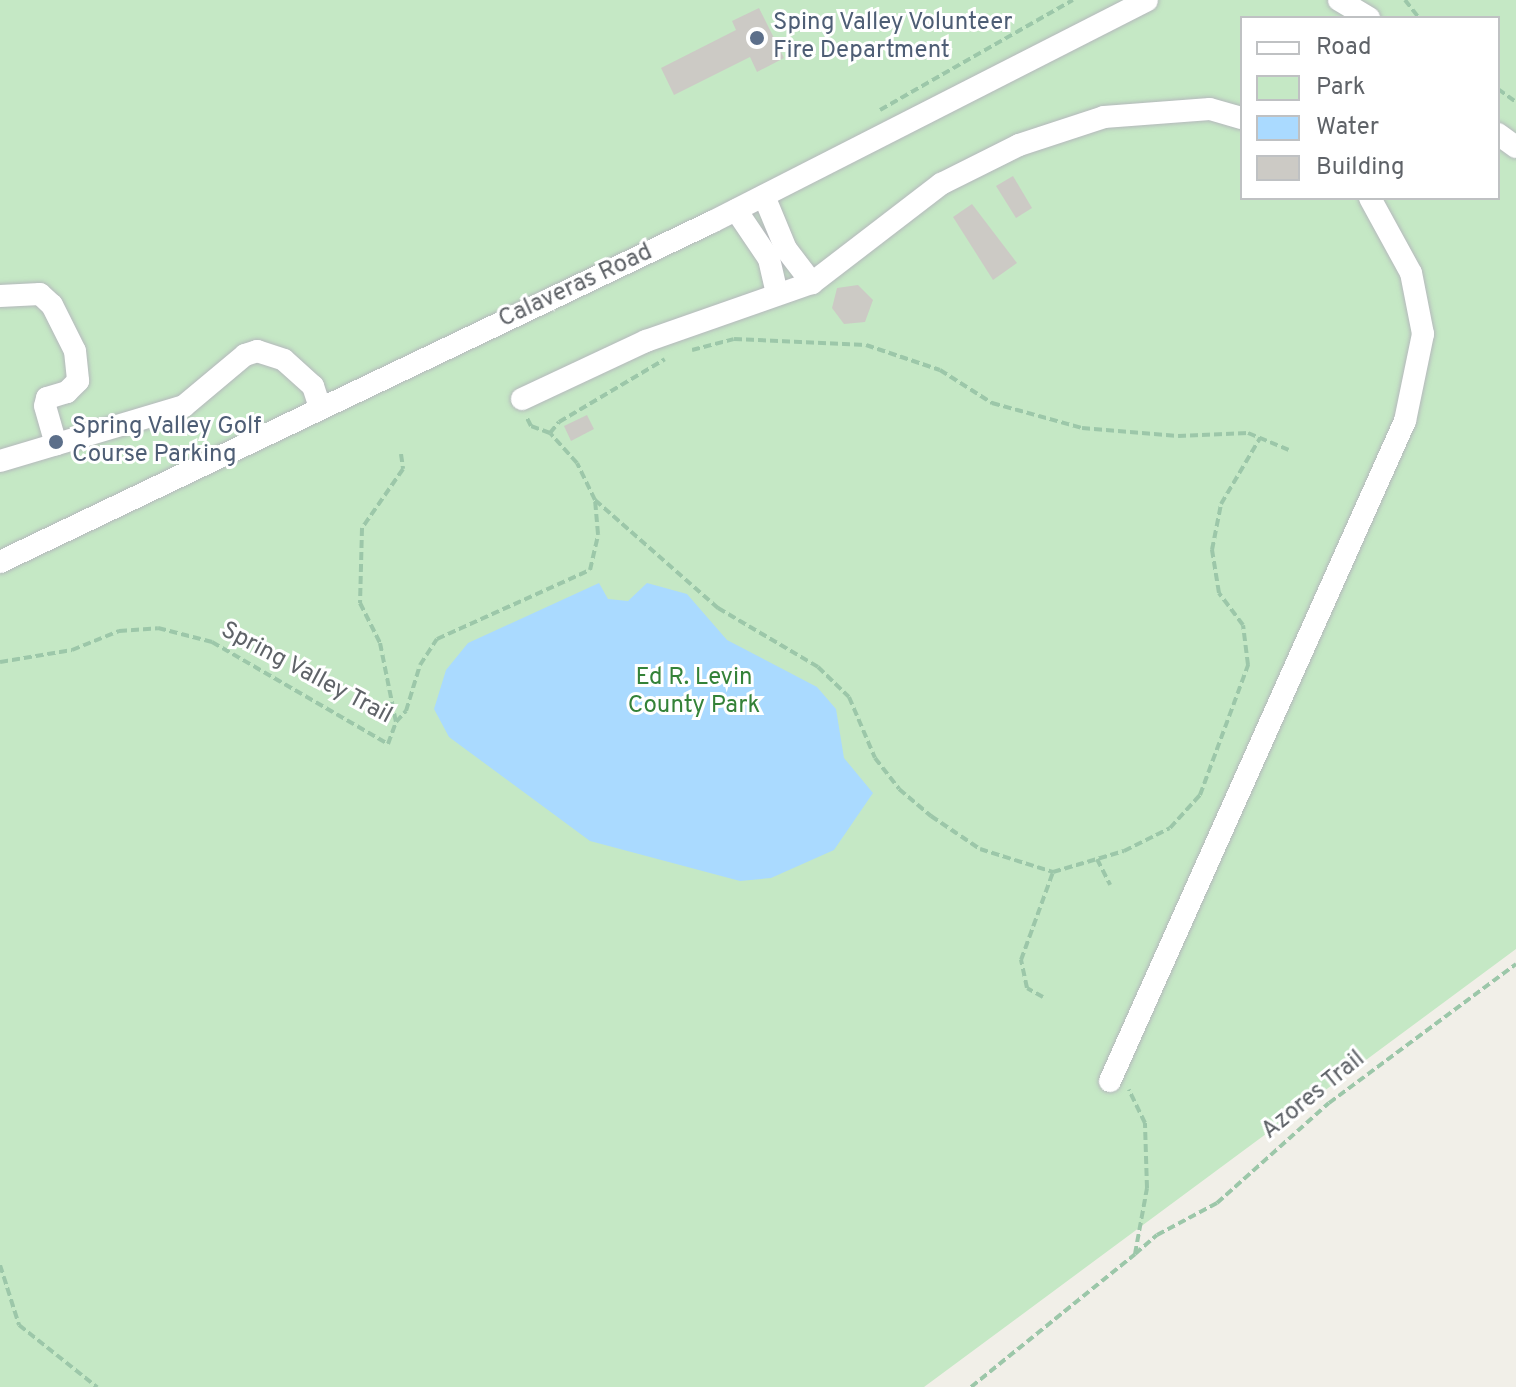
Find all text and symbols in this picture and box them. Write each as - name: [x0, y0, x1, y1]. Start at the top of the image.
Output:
- place label: Sping Valley Volunteer Fire Department: [773, 10, 1015, 66]
- legend: [1240, 16, 1500, 200]
- marker: Sping Valley Volunteer Fire Department: [748, 29, 766, 47]
- text: Road: [1316, 33, 1372, 63]
- text: Park: [1316, 73, 1366, 103]
- text: Water: [1316, 113, 1379, 143]
- text: Building: [1316, 153, 1405, 183]
- street label: Calaveras Road: [495, 239, 657, 335]
- place label: Spring Valley Golf Course Parking: [72, 414, 262, 470]
- marker: Spring Valley Golf Course Parking: [47, 433, 65, 451]
- street label: Spring Valley Trail: [215, 616, 397, 732]
- park label: Ed R. Levin County Park: [628, 665, 760, 721]
- street label: Azores Trail: [1256, 1045, 1372, 1147]

